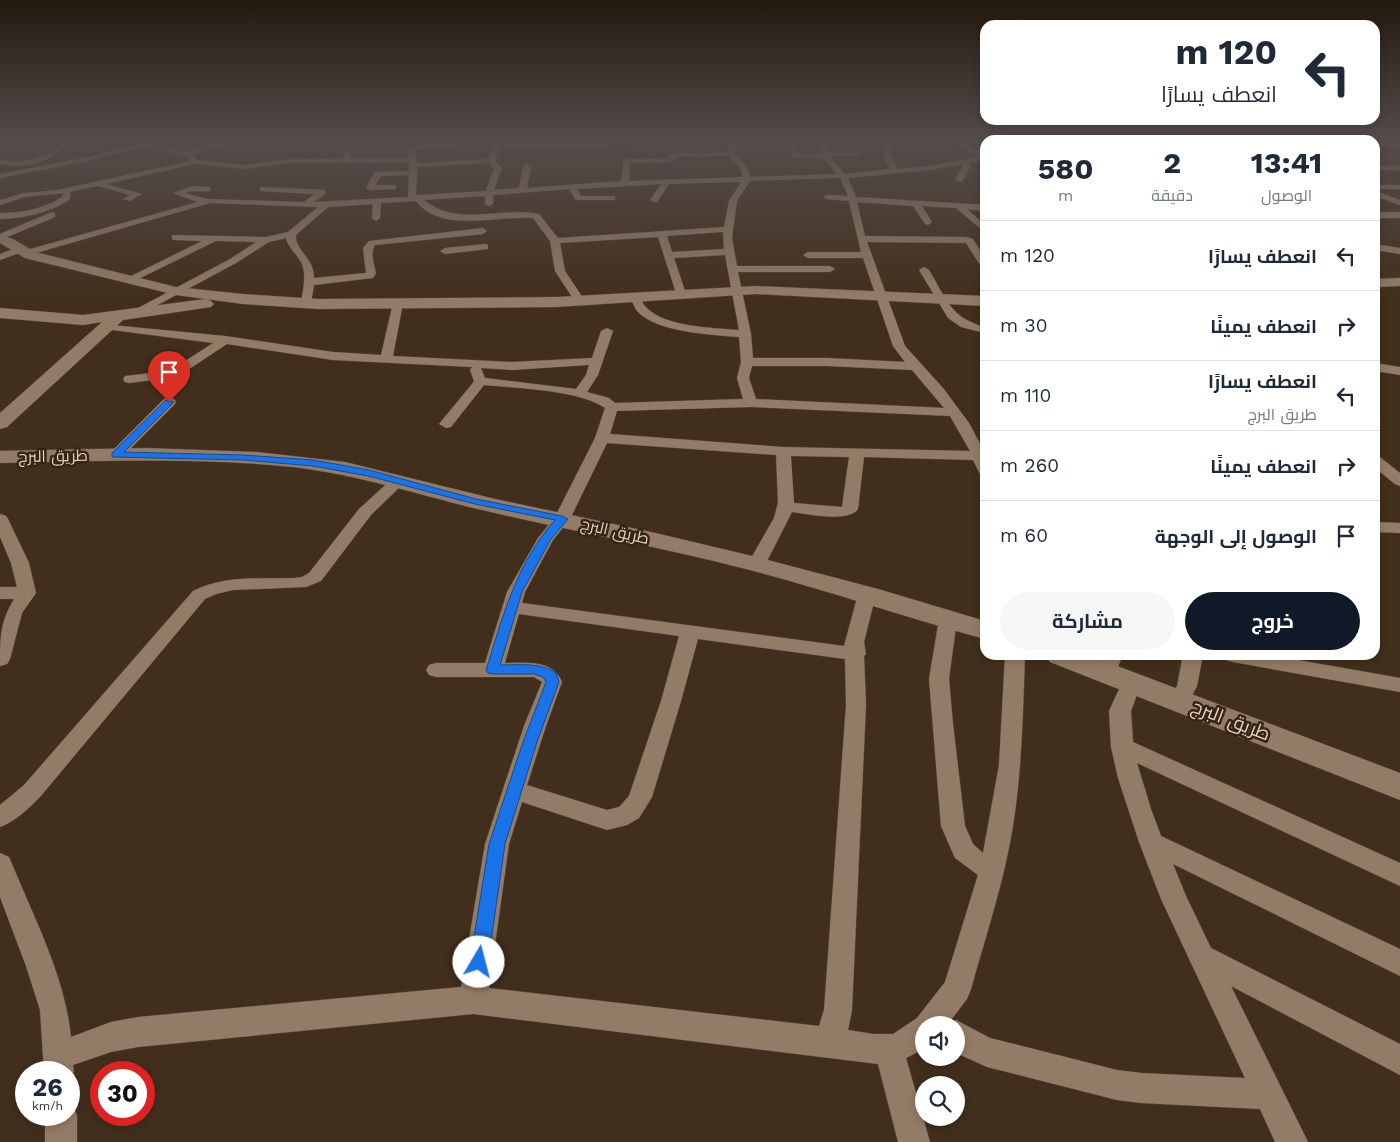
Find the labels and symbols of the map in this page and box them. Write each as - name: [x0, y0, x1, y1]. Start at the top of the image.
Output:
- pin: [148, 351, 190, 402]
- street label: طريق البرج: [18, 446, 88, 468]
- street label: طريق البرج: [579, 514, 651, 550]
- street label: طريق البرج: [1188, 694, 1274, 747]
- position arrow: [452, 935, 504, 987]
- speed limit sign: 30: [90, 1061, 155, 1126]

